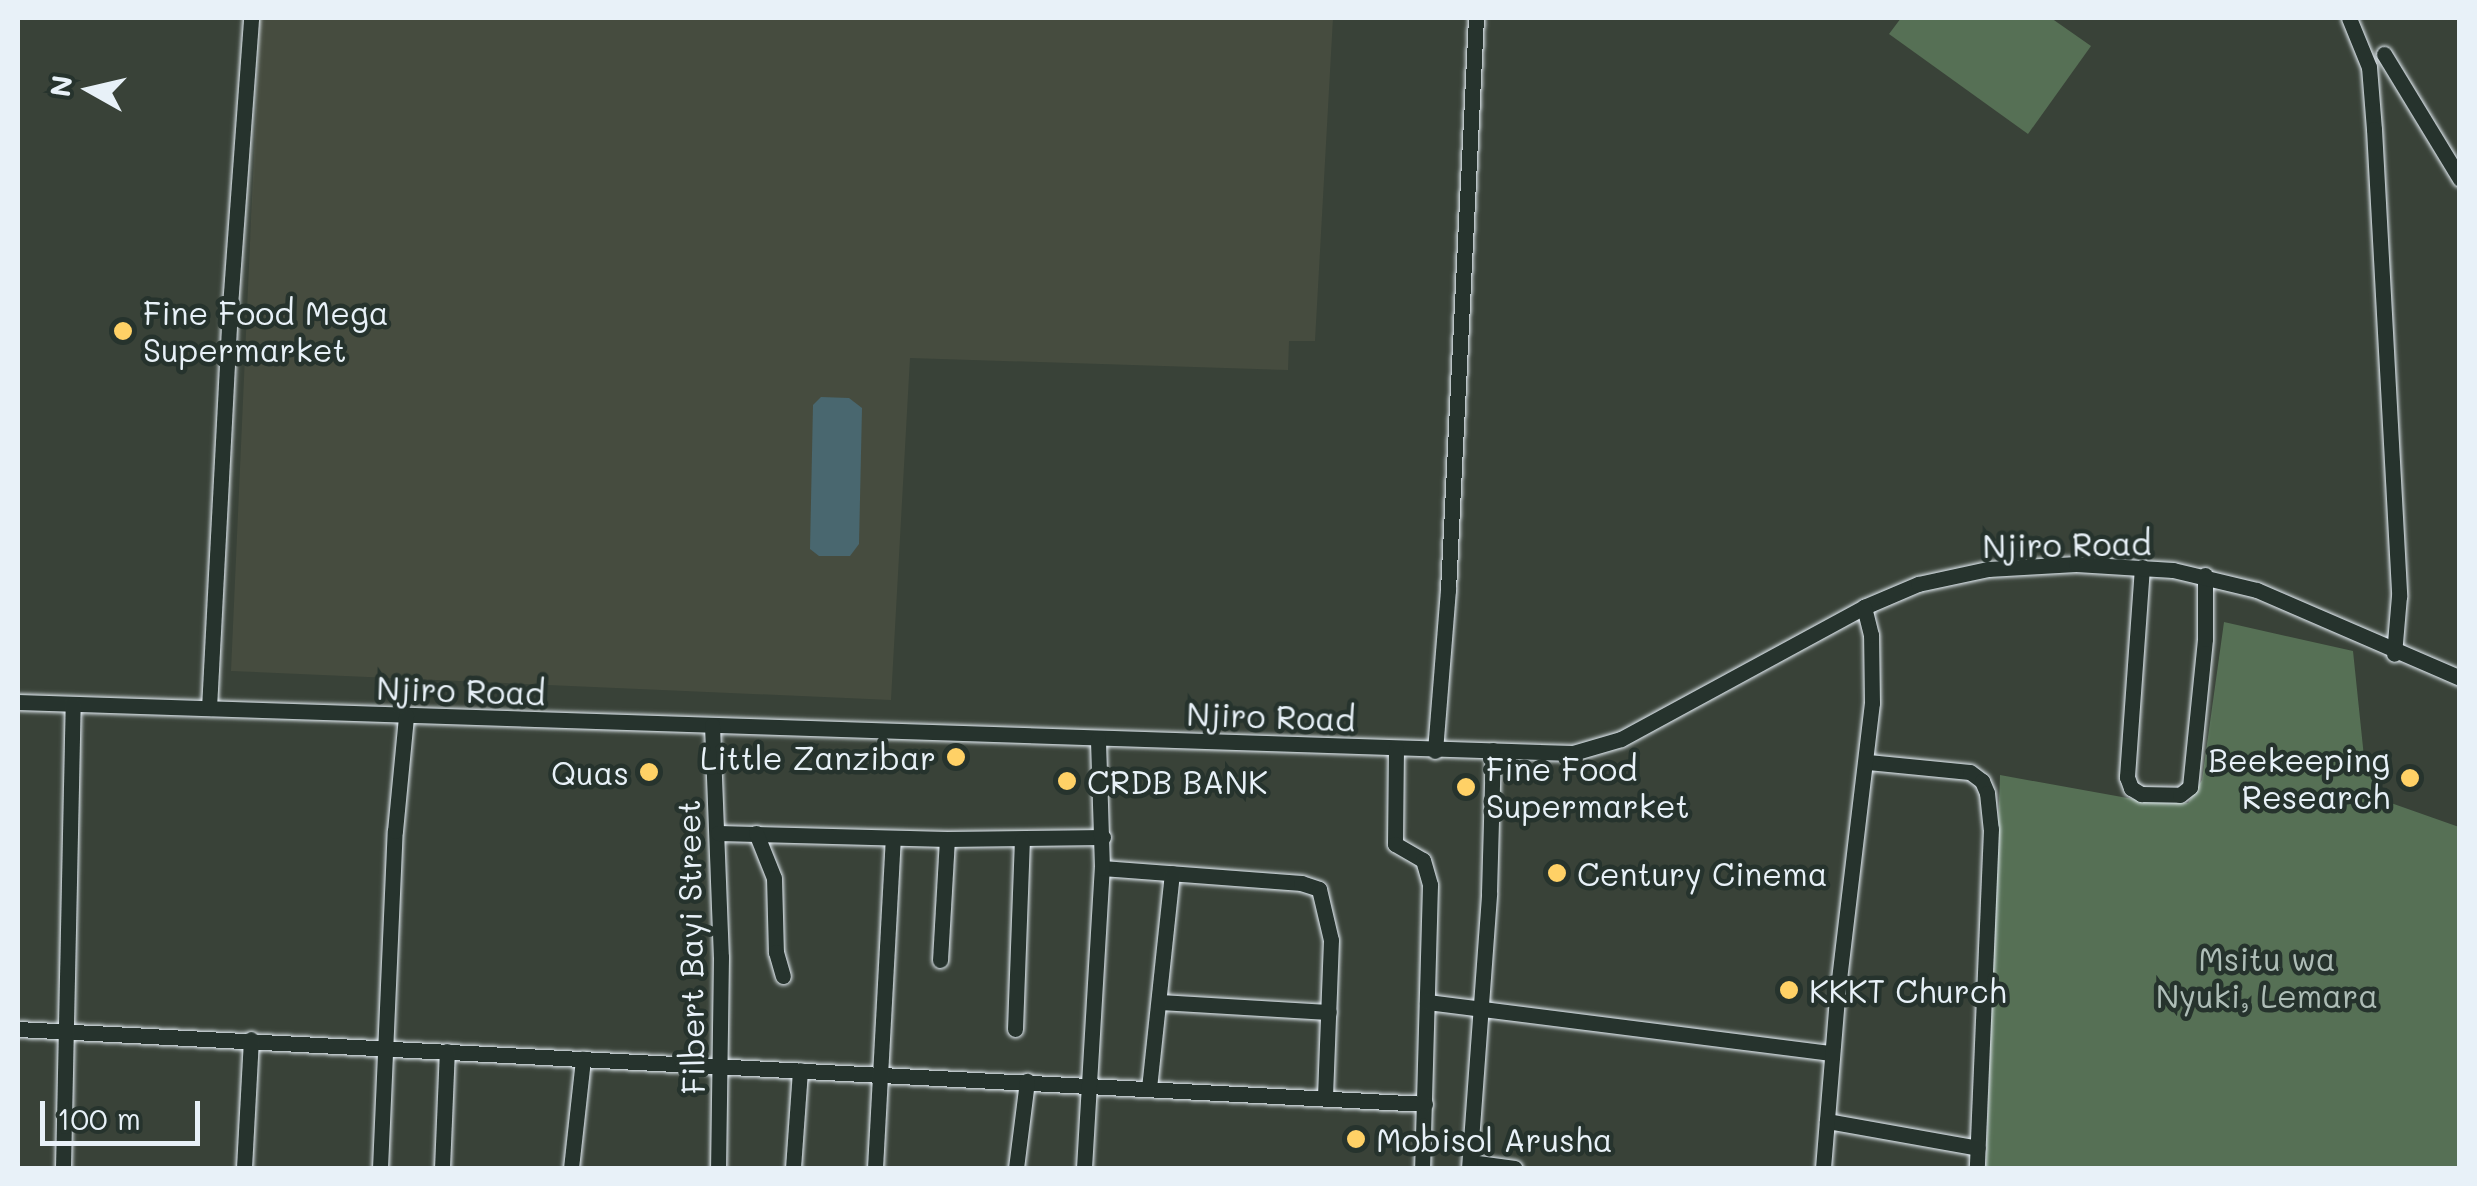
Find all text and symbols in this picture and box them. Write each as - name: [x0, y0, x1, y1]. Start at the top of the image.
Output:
- north arrow: [40, 40, 140, 140]
- text: N: [41, 73, 80, 99]
- place label: Fine Food Mega Supermarket: [143, 294, 389, 369]
- marker: Fine Food Mega Supermarket: [112, 320, 134, 342]
- street label: Njiro Road: [1982, 523, 2152, 565]
- street label: Njiro Road: [376, 668, 546, 712]
- street label: Njiro Road: [1186, 694, 1356, 738]
- place label: Little Zanzibar: [700, 738, 936, 776]
- place label: Beekeeping Research: [2208, 741, 2390, 816]
- marker: Little Zanzibar: [945, 746, 967, 768]
- place label: Fine Food Supermarket: [1486, 750, 1690, 825]
- place label: Quas: [551, 753, 629, 791]
- marker: Quas: [638, 761, 660, 783]
- place label: CRDB BANK: [1087, 762, 1268, 800]
- marker: Beekeeping Research: [2399, 767, 2421, 789]
- marker: CRDB BANK: [1056, 770, 1078, 792]
- marker: Fine Food Supermarket: [1455, 776, 1477, 798]
- street label: Filbert Bayi Street: [668, 799, 712, 1095]
- place label: Century Cinema: [1577, 854, 1828, 892]
- marker: Century Cinema: [1546, 862, 1568, 884]
- park label: Msitu wa Nyuki, Lemara: [2156, 940, 2378, 1015]
- place label: KKKT Church: [1809, 971, 2007, 1009]
- marker: KKKT Church: [1778, 979, 1800, 1001]
- scale bar: [45, 1081, 205, 1143]
- text: 100 m: [57, 1098, 141, 1138]
- place label: Mobisol Arusha: [1376, 1120, 1613, 1158]
- marker: Mobisol Arusha: [1345, 1128, 1367, 1150]

